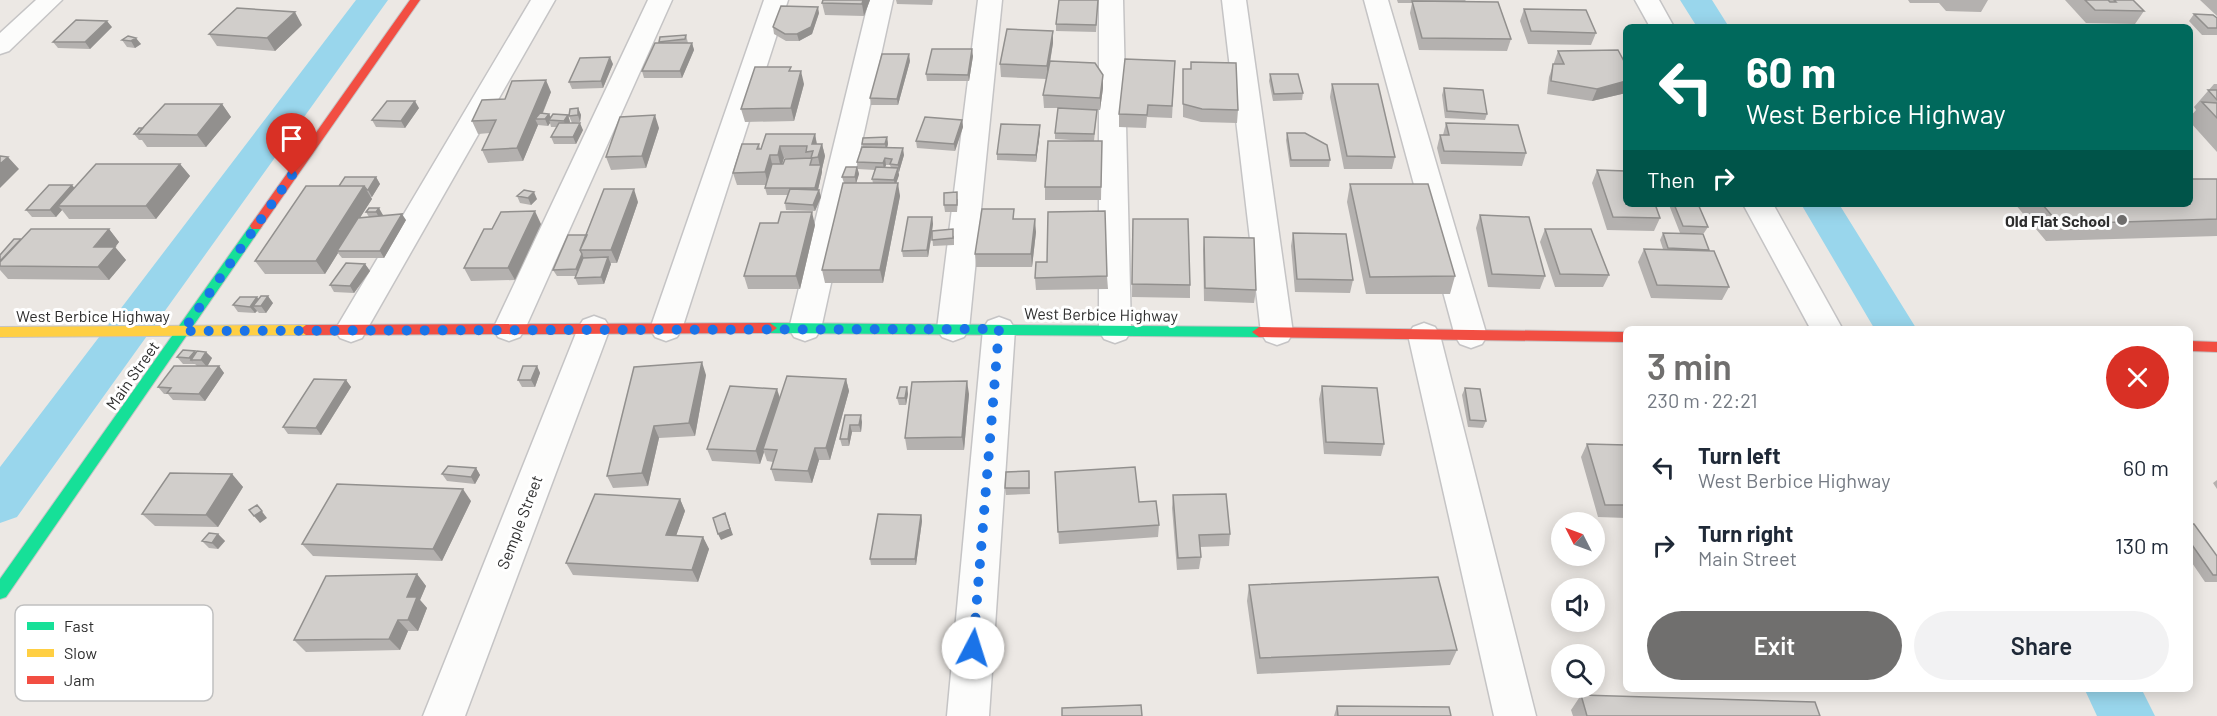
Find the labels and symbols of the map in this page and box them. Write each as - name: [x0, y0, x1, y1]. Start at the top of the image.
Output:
- pin: [266, 113, 317, 175]
- place label: Old Flat School: [2005, 211, 2110, 230]
- marker: Old Flat School: [2115, 213, 2129, 227]
- street label: West Berbice Highway: [1024, 303, 1179, 325]
- street label: West Berbice Highway: [16, 306, 171, 325]
- street label: Main Street: [102, 337, 162, 413]
- street label: Semple Street: [492, 472, 546, 572]
- north arrow: [1551, 512, 1605, 566]
- legend: [15, 605, 213, 701]
- text: Fast: [64, 616, 94, 635]
- position arrow: [941, 616, 1005, 680]
- text: Slow: [64, 643, 97, 662]
- text: Jam: [64, 670, 95, 689]

